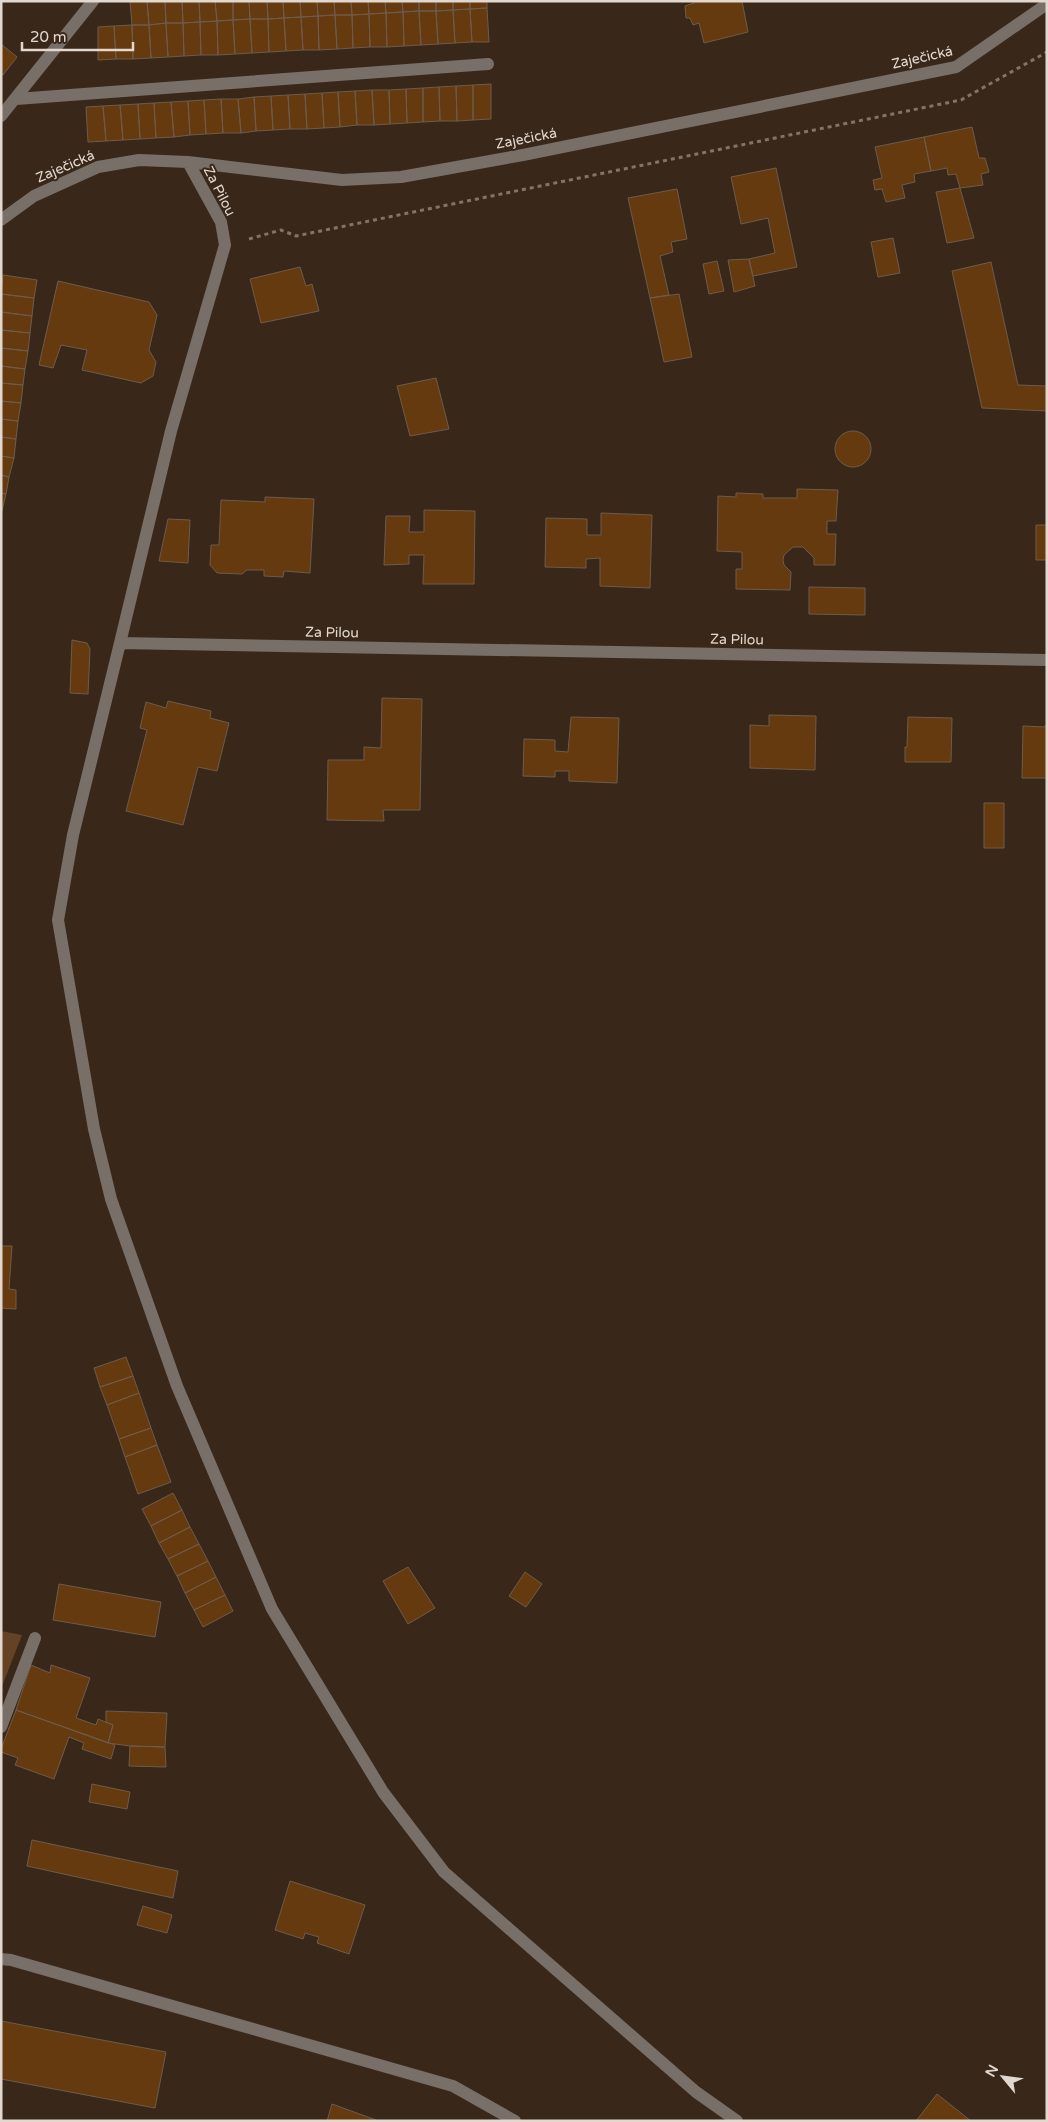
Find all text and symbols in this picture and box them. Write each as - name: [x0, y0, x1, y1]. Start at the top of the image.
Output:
- scale bar: [22, 20, 134, 52]
- text: 20 m: [30, 28, 67, 46]
- street label: Zaječická: [890, 42, 954, 73]
- street label: Zaječická: [494, 124, 558, 153]
- street label: Zaječická: [33, 147, 97, 186]
- street label: Za Pilou: [200, 163, 239, 219]
- street label: Za Pilou: [305, 624, 359, 641]
- street label: Za Pilou: [710, 631, 764, 648]
- north arrow: [978, 2052, 1028, 2102]
- text: N: [982, 2062, 1002, 2080]

